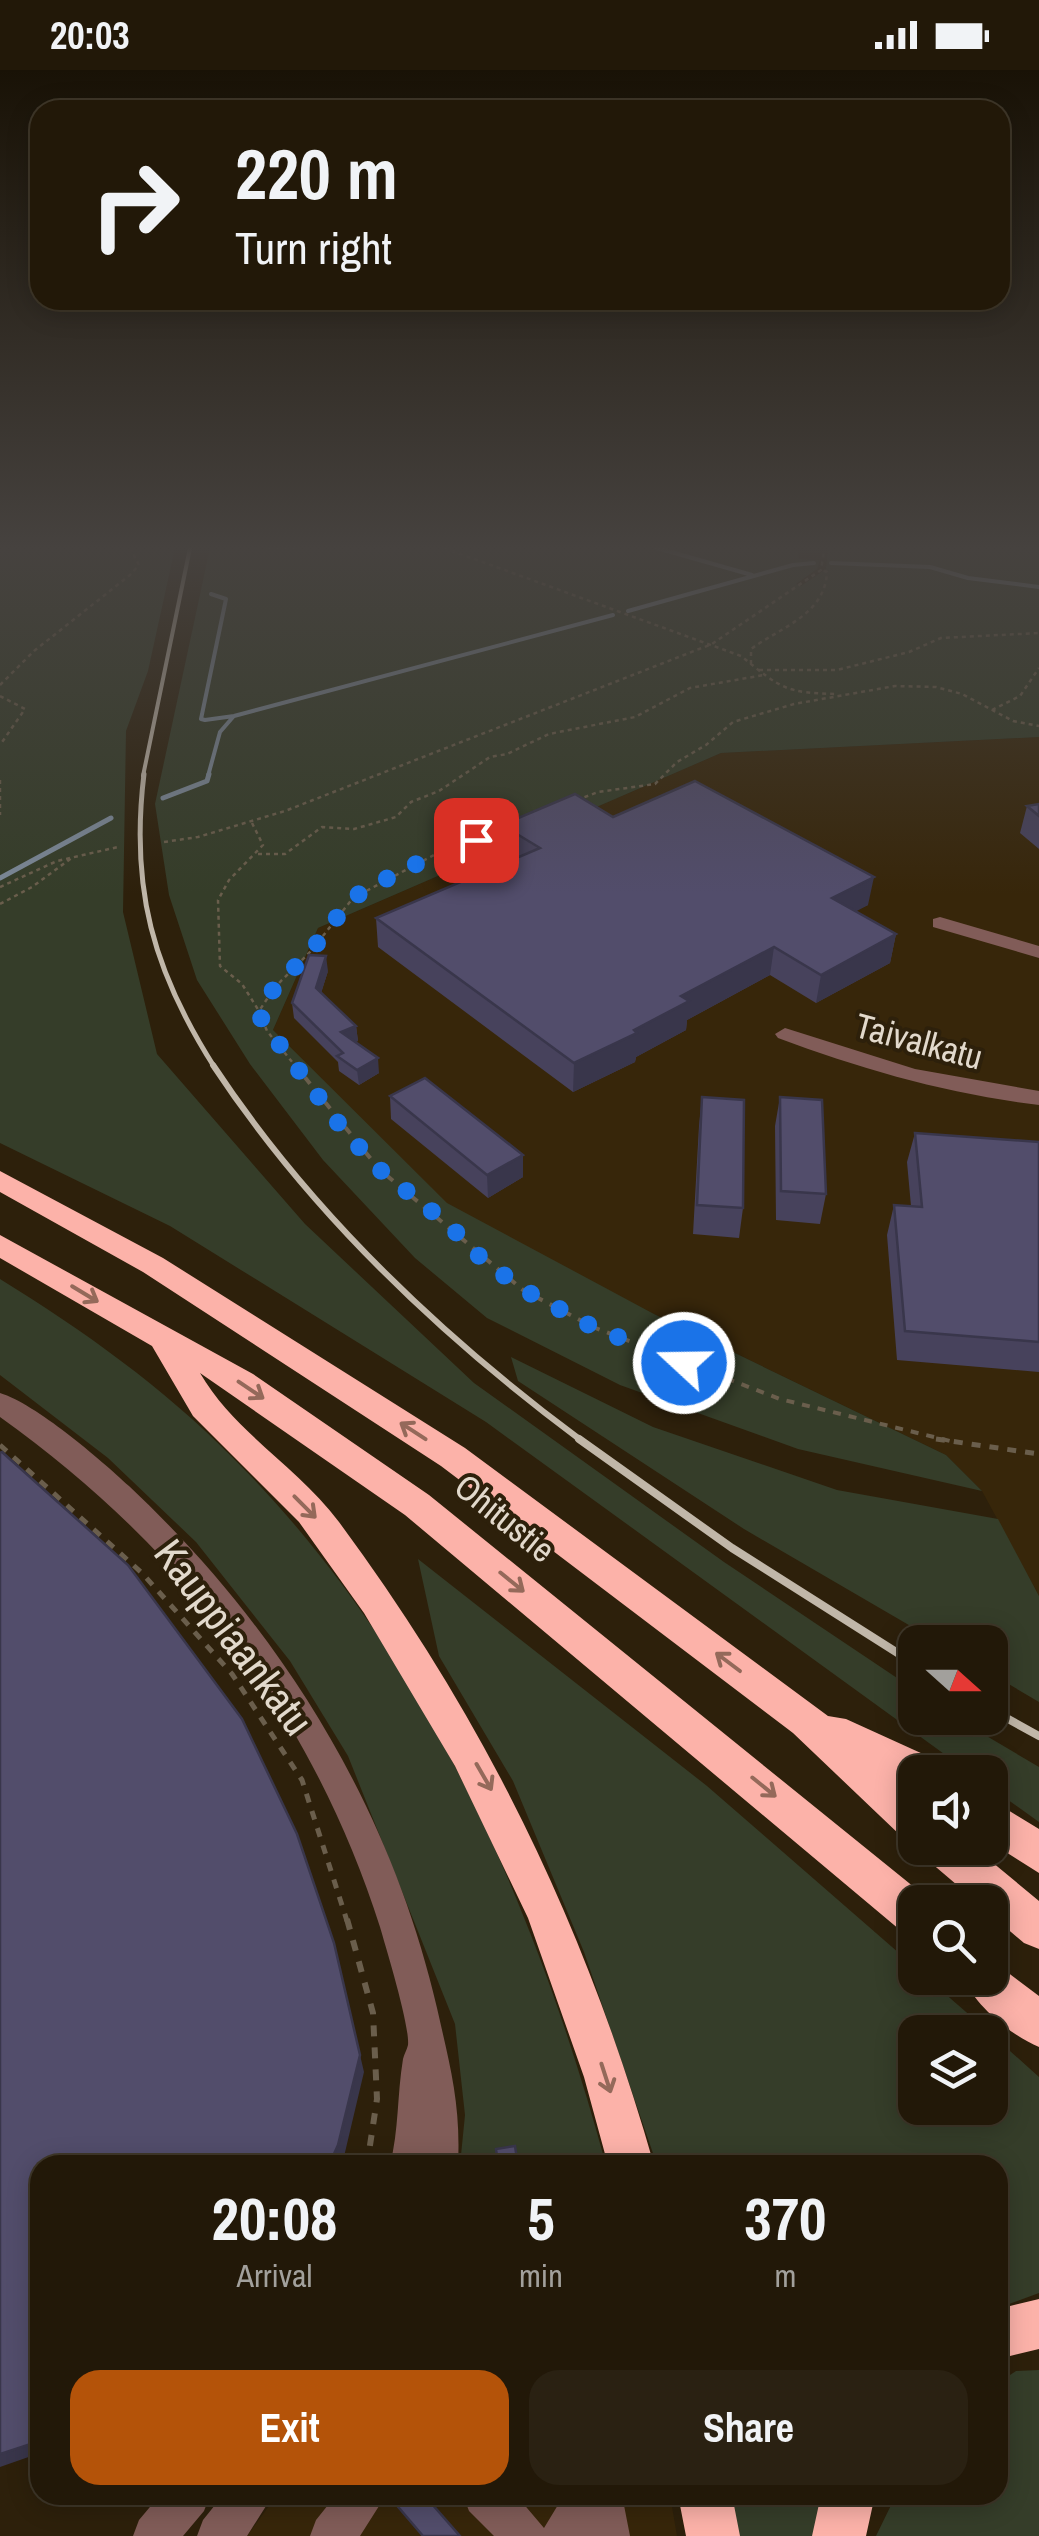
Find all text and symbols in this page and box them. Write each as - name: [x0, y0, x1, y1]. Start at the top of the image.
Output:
- text: 20:03: [50, 10, 130, 61]
- text: 220 m: [235, 127, 398, 221]
- icon: right: [70, 140, 200, 270]
- text: Turn right: [235, 217, 392, 278]
- pin: [434, 798, 519, 883]
- icon: arrive: [449, 813, 504, 868]
- street label: Taivalkatu: [850, 1002, 988, 1080]
- one-way arrow: [70, 1284, 99, 1304]
- position arrow: [632, 1311, 736, 1415]
- one-way arrow: [236, 1379, 264, 1400]
- one-way arrow: [399, 1421, 427, 1441]
- street label: Ohitustie: [445, 1463, 565, 1573]
- one-way arrow: [293, 1494, 317, 1518]
- street label: Kauppiaankatu: [142, 1528, 326, 1746]
- one-way arrow: [499, 1571, 525, 1593]
- north arrow: [898, 1625, 1008, 1735]
- map controls: [898, 1625, 1008, 2125]
- one-way arrow: [715, 1652, 742, 1673]
- button: sound: [898, 1755, 1008, 1865]
- one-way arrow: [474, 1762, 494, 1792]
- one-way arrow: [751, 1776, 777, 1798]
- button: search: [898, 1885, 1008, 1995]
- button: layers: [898, 2015, 1008, 2125]
- one-way arrow: [599, 2061, 617, 2093]
- text: 20:08: [212, 2178, 337, 2259]
- text: 5: [527, 2178, 555, 2259]
- text: 370: [744, 2178, 826, 2259]
- text: Arrival: [237, 2254, 312, 2297]
- text: min: [519, 2254, 563, 2297]
- text: m: [774, 2254, 796, 2297]
- button: Exit: [70, 2370, 509, 2485]
- button: Share: [529, 2370, 968, 2485]

